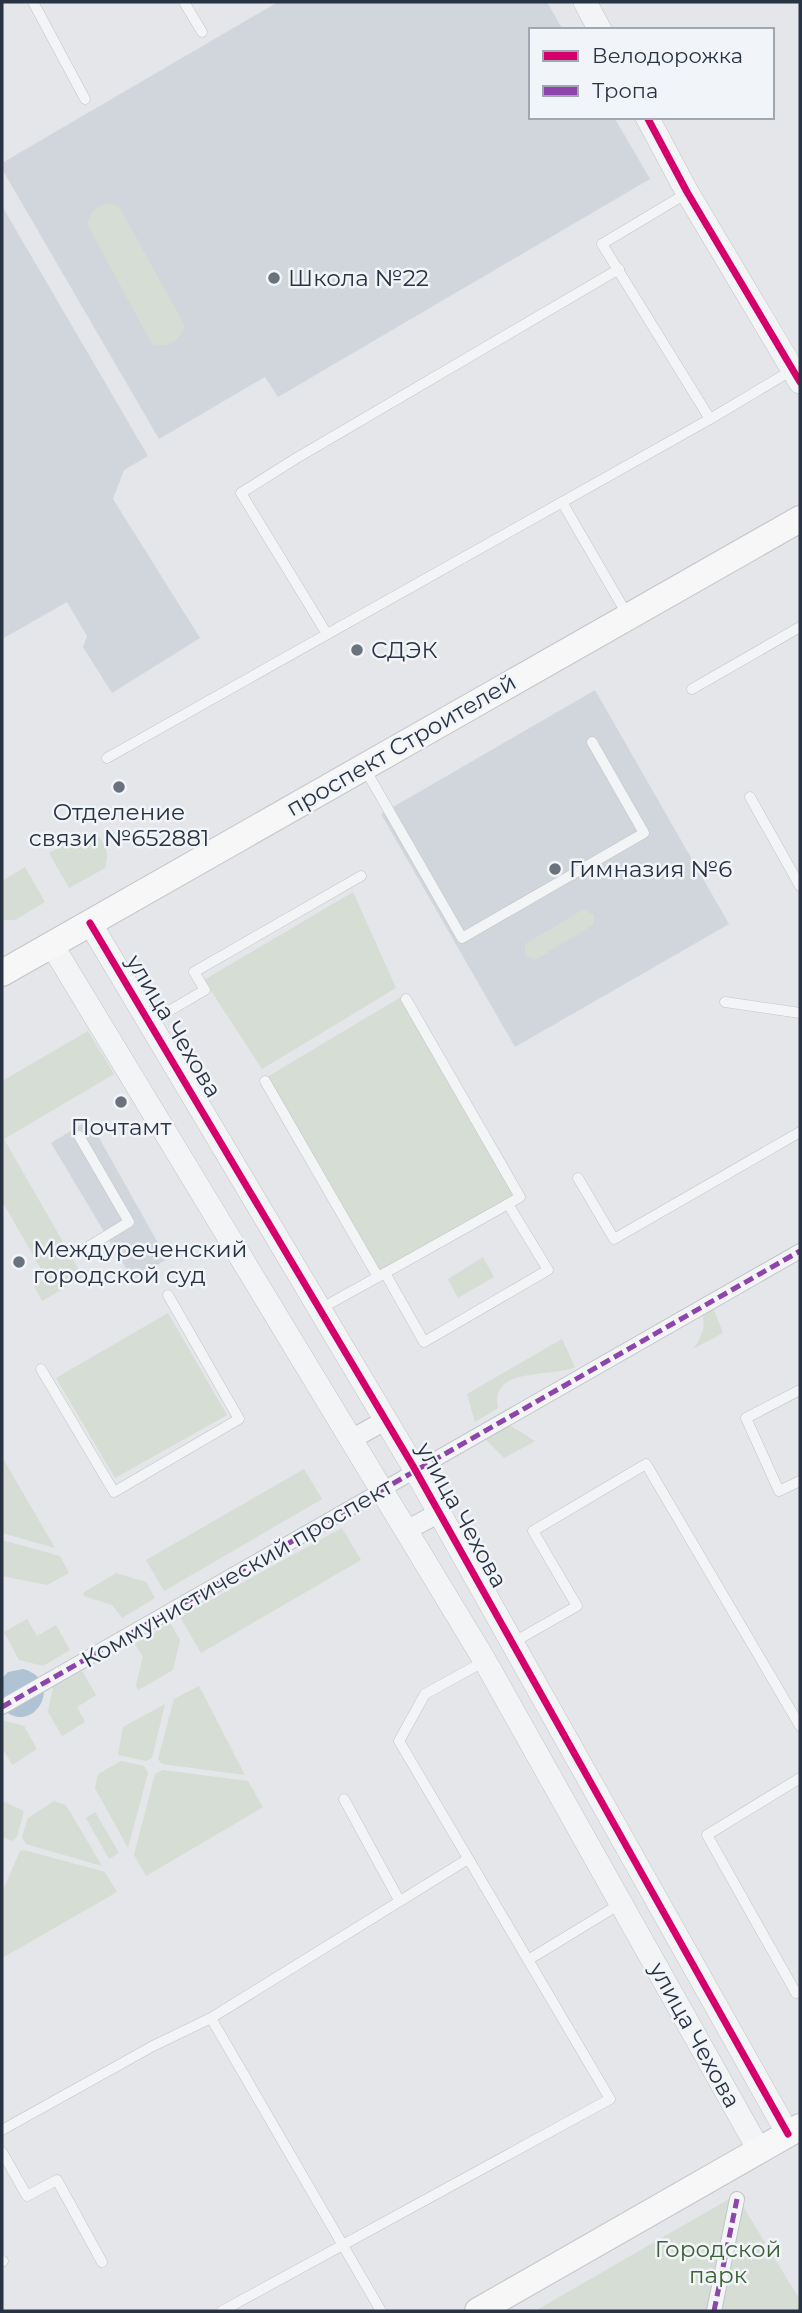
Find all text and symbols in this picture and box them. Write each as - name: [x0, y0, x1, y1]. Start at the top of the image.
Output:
- legend: [529, 28, 774, 119]
- text: Велодорожка: [592, 43, 743, 68]
- text: Тропа: [592, 78, 658, 103]
- place label: Школа №22: [288, 264, 429, 292]
- marker: Школа №22: [266, 270, 282, 286]
- place label: СДЭК: [371, 636, 438, 664]
- marker: СДЭК: [349, 642, 365, 658]
- street label: проспект Строителей: [281, 668, 521, 822]
- marker: Отделение связи №652881: [111, 779, 127, 795]
- place label: Отделение связи №652881: [29, 798, 209, 852]
- place label: Гимназия №6: [569, 855, 732, 883]
- marker: Гимназия №6: [547, 861, 563, 877]
- street label: улица Чехова: [120, 949, 228, 1103]
- marker: Почтамт: [113, 1094, 129, 1110]
- place label: Почтамт: [71, 1113, 171, 1141]
- place label: Междуреченский городской суд: [33, 1235, 247, 1289]
- marker: Междуреченский городской суд: [11, 1254, 27, 1270]
- street label: улица Чехова: [410, 1437, 513, 1593]
- street label: Коммунистический проспект: [76, 1472, 398, 1674]
- street label: улица Чехова: [643, 1957, 746, 2113]
- park label: Городской парк: [655, 2235, 781, 2289]

